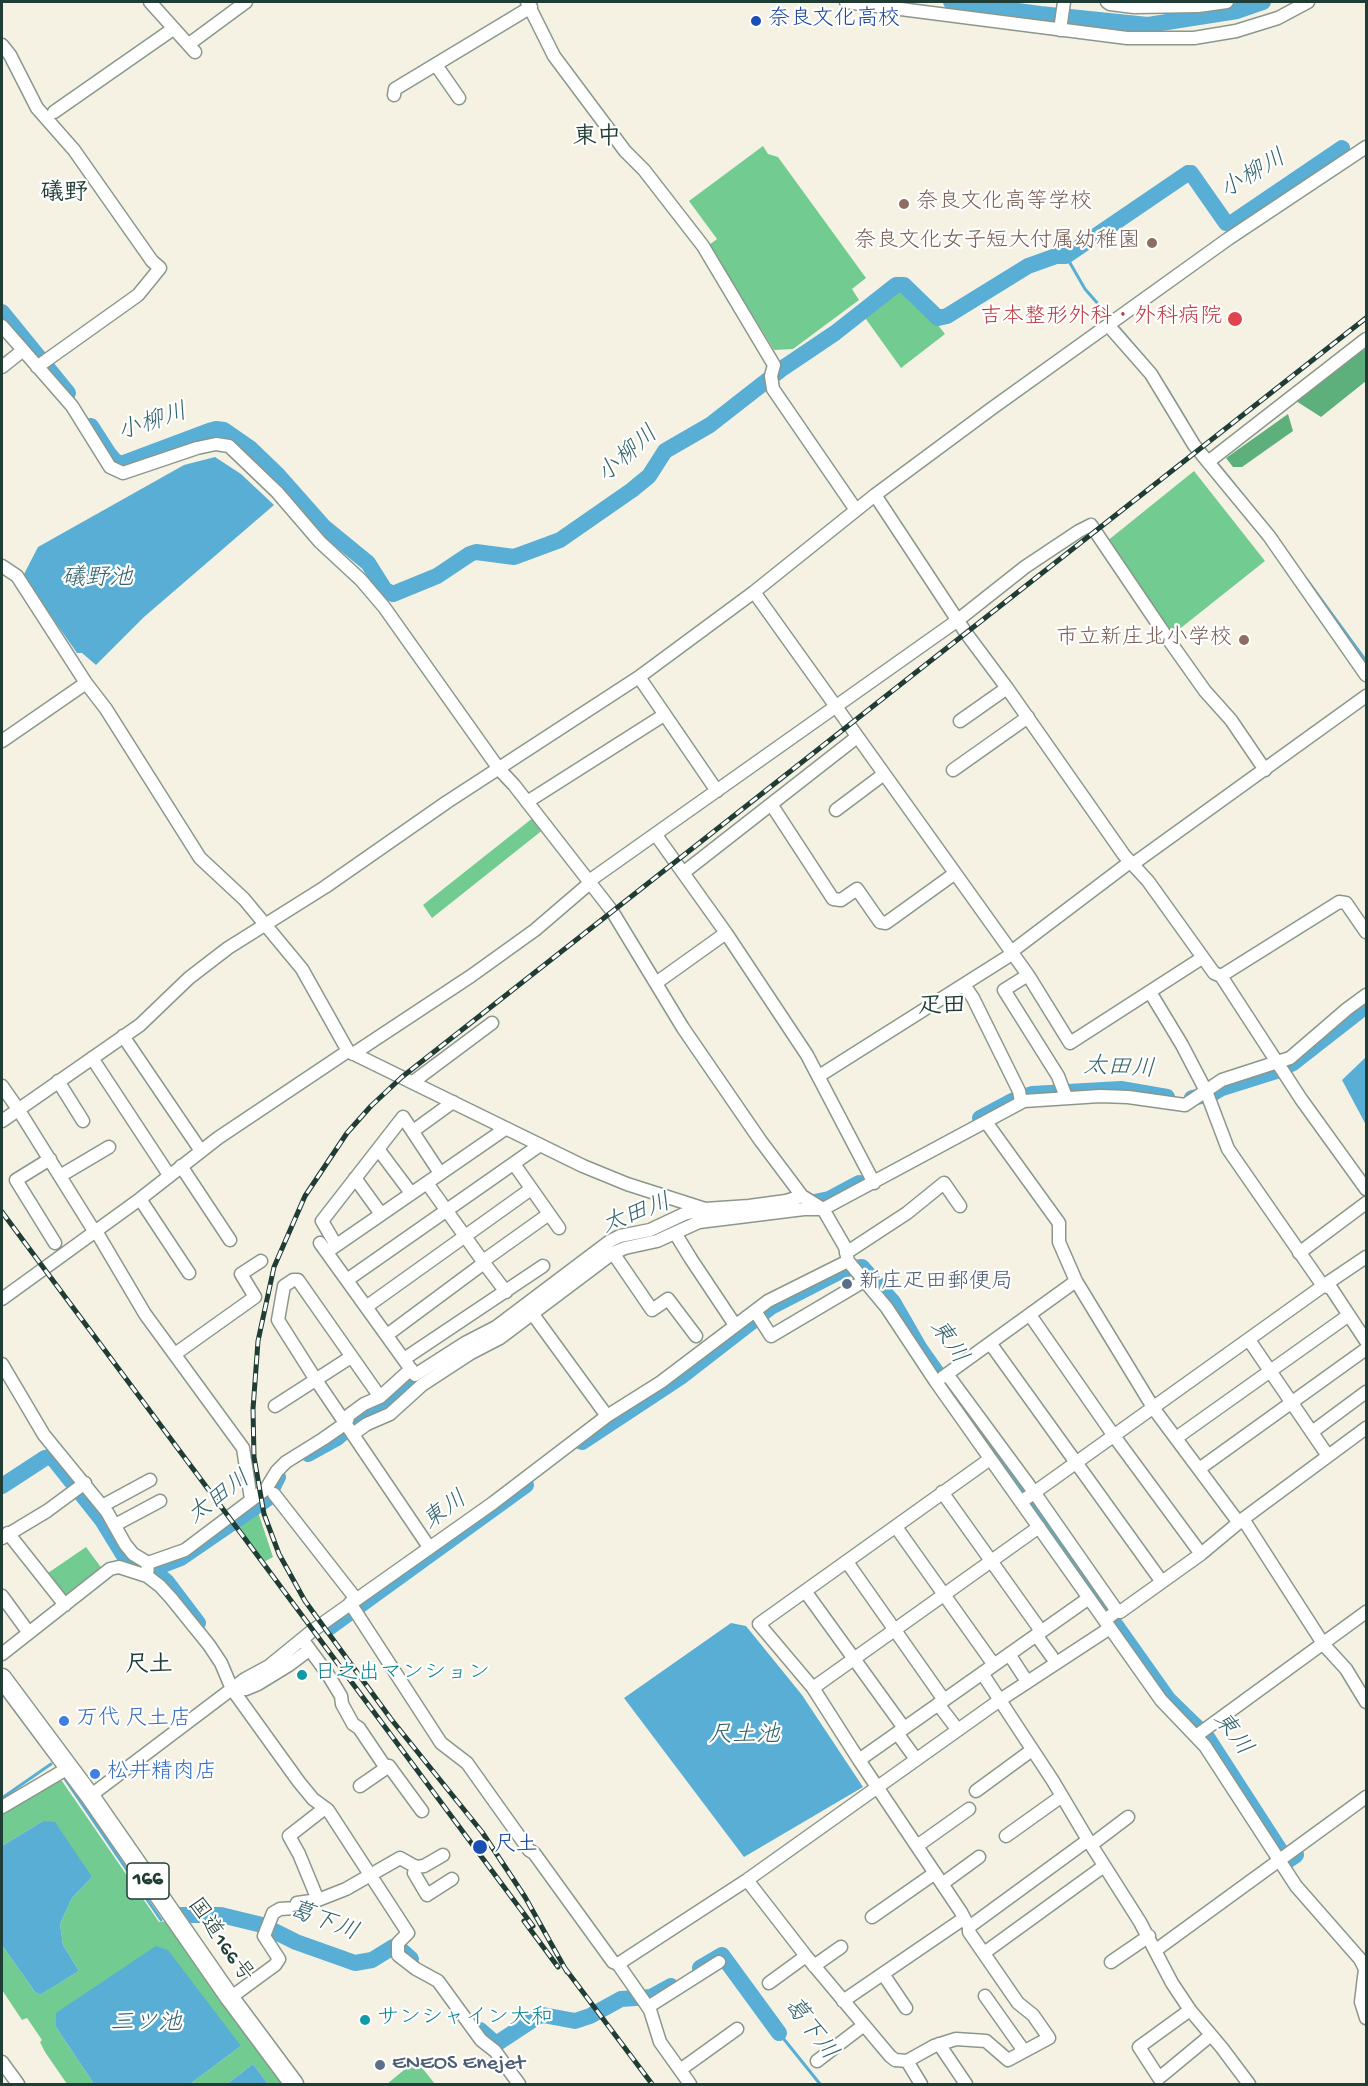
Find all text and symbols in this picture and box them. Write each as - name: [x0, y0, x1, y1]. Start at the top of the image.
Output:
- place label: 奈良文化高校: [768, 8, 900, 34]
- marker: 奈良文化高校: [749, 14, 763, 28]
- district label: 東中: [573, 125, 621, 153]
- water label: 小柳川: [1216, 145, 1292, 207]
- district label: 礒野: [40, 181, 88, 209]
- place label: 奈良文化高等学校: [916, 191, 1092, 217]
- marker: 奈良文化高等学校: [897, 197, 911, 211]
- place label: 奈良文化女子短大付属幼稚園: [854, 230, 1140, 256]
- marker: 奈良文化女子短大付属幼稚園: [1145, 236, 1159, 250]
- place label: 吉本整形外科・外科病院: [980, 306, 1222, 332]
- marker: 吉本整形外科・外科病院: [1226, 310, 1244, 328]
- water label: 小柳川: [114, 399, 192, 449]
- water label: 小柳川: [593, 421, 665, 491]
- water label: 礒野池: [61, 566, 133, 594]
- place label: 市立新庄北小学校: [1056, 627, 1232, 653]
- marker: 市立新庄北小学校: [1237, 633, 1251, 647]
- district label: 疋田: [918, 994, 966, 1022]
- water label: 太田川: [1082, 1054, 1156, 1086]
- water label: 太田川: [598, 1190, 676, 1242]
- place label: 新庄疋田郵便局: [859, 1271, 1013, 1297]
- marker: 新庄疋田郵便局: [840, 1277, 854, 1291]
- water label: 東川: [922, 1315, 972, 1371]
- water label: 太田川: [183, 1466, 257, 1532]
- water label: 東川: [418, 1486, 474, 1538]
- district label: 尺土: [125, 1653, 173, 1681]
- place label: 日之出マンション: [314, 1662, 490, 1688]
- marker: 日之出マンション: [295, 1668, 309, 1682]
- water label: 東川: [1205, 1707, 1257, 1763]
- place label: 万代 尺土店: [76, 1708, 191, 1734]
- marker: 万代 尺土店: [57, 1714, 71, 1728]
- water label: 尺土池: [708, 1723, 780, 1751]
- place label: 松井精肉店: [107, 1761, 217, 1787]
- marker: 松井精肉店: [88, 1767, 102, 1781]
- place label: 尺土: [494, 1834, 538, 1860]
- marker: 尺土: [471, 1838, 489, 1856]
- road number: 166: [127, 1863, 169, 1899]
- street label: 国道166号: [180, 1894, 258, 1988]
- water label: 葛下川: [284, 1897, 362, 1949]
- water label: 葛下川: [776, 1993, 842, 2067]
- place label: サンシャイン大和: [377, 2007, 553, 2033]
- water label: 三ツ池: [110, 2011, 182, 2039]
- marker: サンシャイン大和: [358, 2013, 372, 2027]
- place label: ENEOS Enejet: [392, 2052, 525, 2078]
- marker: ENEOS Enejet: [373, 2058, 387, 2072]

